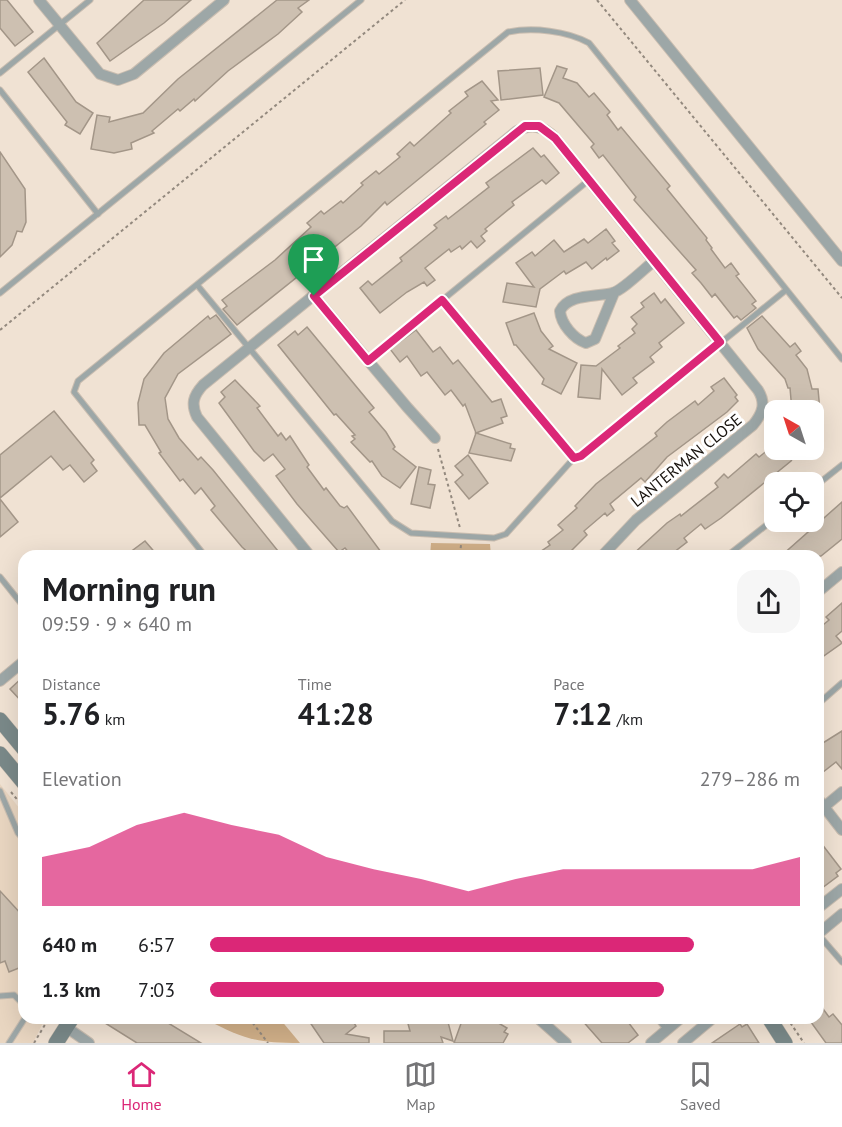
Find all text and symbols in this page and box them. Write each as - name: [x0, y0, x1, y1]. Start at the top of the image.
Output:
- pin: [288, 234, 339, 296]
- icon: arrive: [297, 243, 330, 276]
- north arrow: [764, 400, 824, 460]
- map controls: [764, 400, 824, 532]
- street label: LANTERMAN CLOSE: [627, 409, 745, 511]
- button: locate: [764, 472, 824, 532]
- text: Morning run: [42, 567, 216, 610]
- button: share: [737, 570, 800, 633]
- text: 09:59 · 9 × 640 m: [42, 611, 192, 637]
- text: Distance: [42, 674, 101, 694]
- text: Time: [298, 674, 332, 694]
- text: Pace: [553, 674, 585, 694]
- text: 5.76: [42, 694, 100, 733]
- text: 41:28: [298, 694, 374, 733]
- text: 7:12: [553, 694, 612, 733]
- text: km: [100, 709, 125, 729]
- text: /km: [612, 709, 643, 729]
- text: Elevation: [42, 766, 122, 792]
- text: 279–286 m: [700, 766, 800, 792]
- text: 640 m: [42, 932, 97, 958]
- text: 6:57: [138, 932, 175, 958]
- text: 1.3 km: [42, 977, 101, 1003]
- text: 7:03: [138, 977, 175, 1003]
- tab: Home: [121, 1058, 162, 1114]
- tab: Map: [404, 1058, 437, 1114]
- tab: Saved: [680, 1058, 721, 1114]

